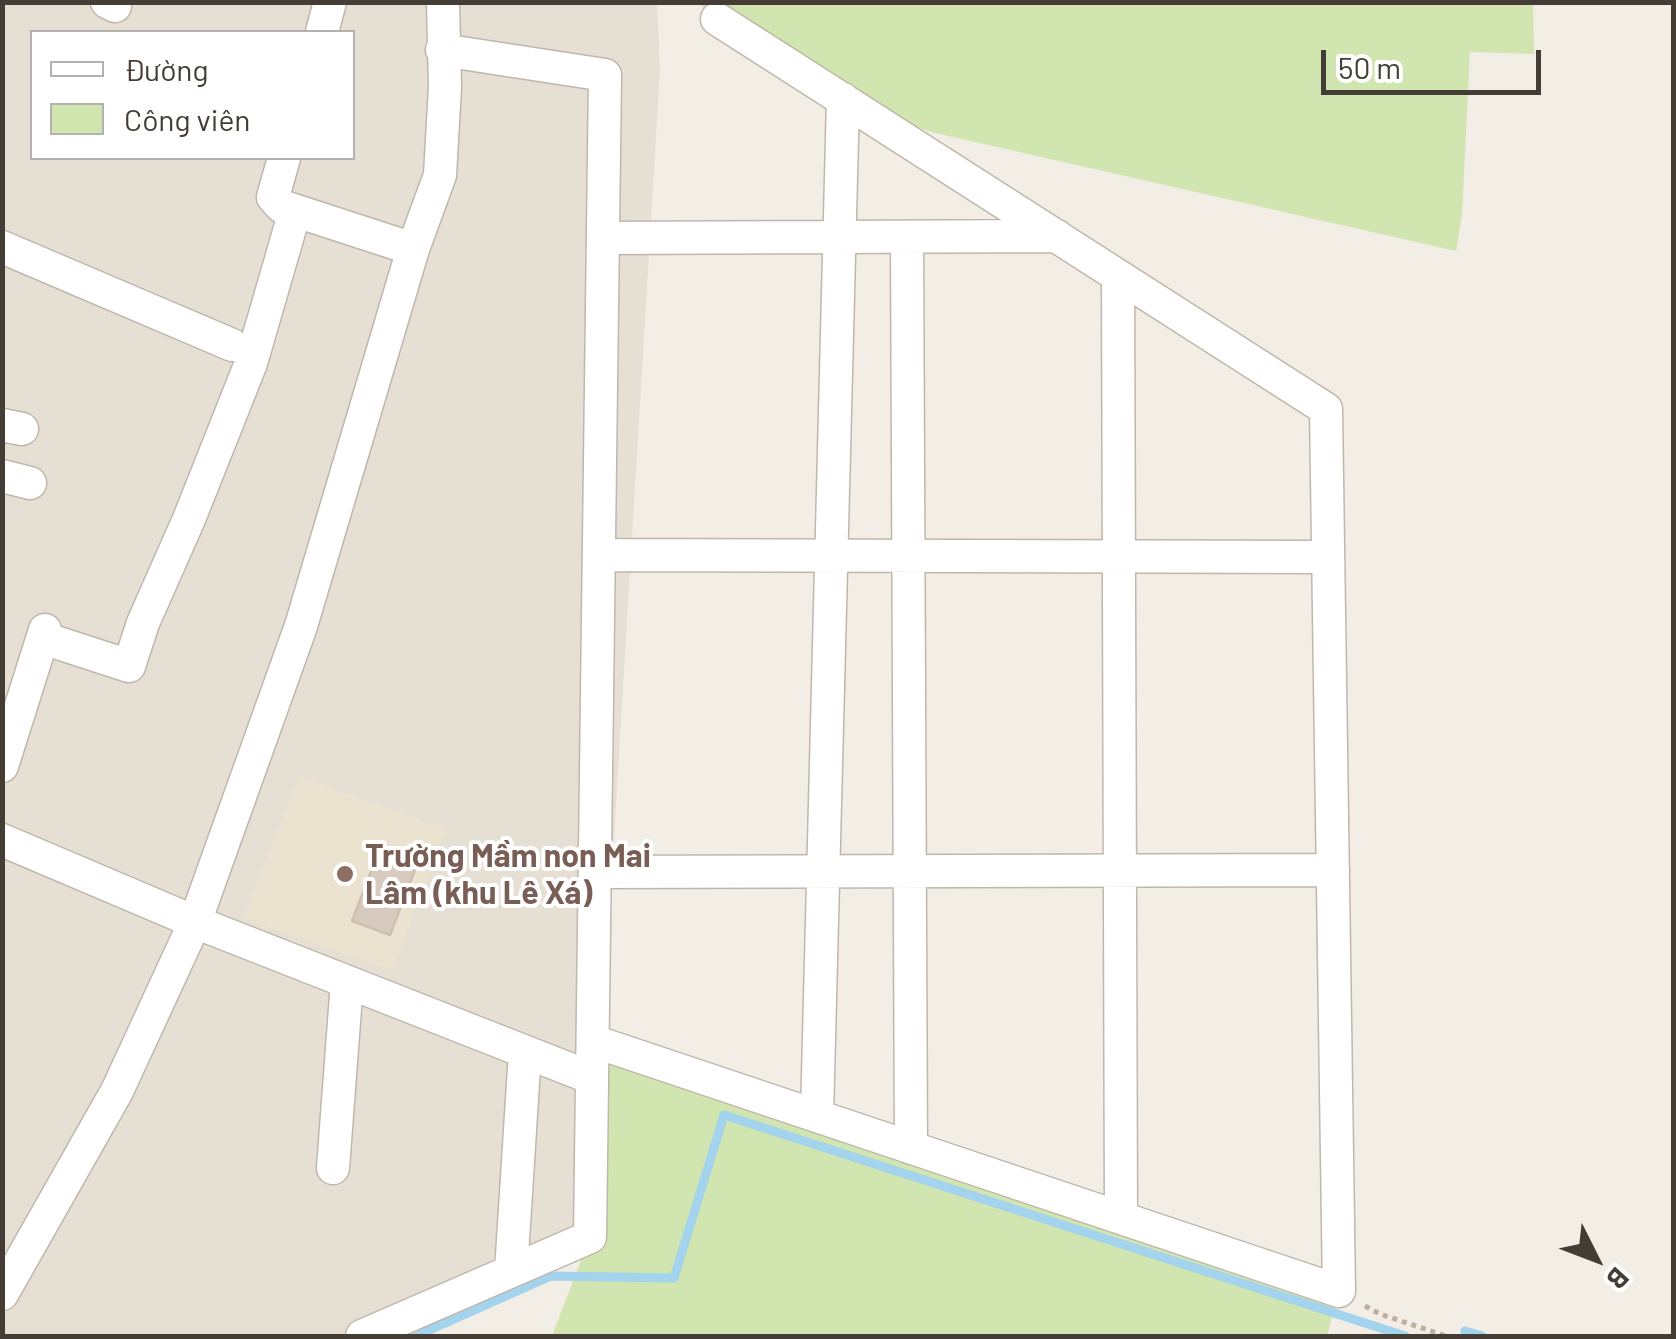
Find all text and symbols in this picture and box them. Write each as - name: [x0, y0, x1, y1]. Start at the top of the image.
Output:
- legend: [30, 30, 355, 160]
- scale bar: [1326, 30, 1546, 92]
- text: 50 m: [1338, 49, 1401, 85]
- text: Đường: [124, 51, 209, 87]
- text: Công viên: [124, 101, 251, 137]
- place label: Trường Mầm non Mai Lâm (khu Lê Xá): [365, 837, 651, 912]
- marker: Trường Mầm non Mai Lâm (khu Lê Xá): [334, 863, 356, 885]
- north arrow: [1546, 1209, 1646, 1309]
- text: B: [1600, 1261, 1637, 1297]

